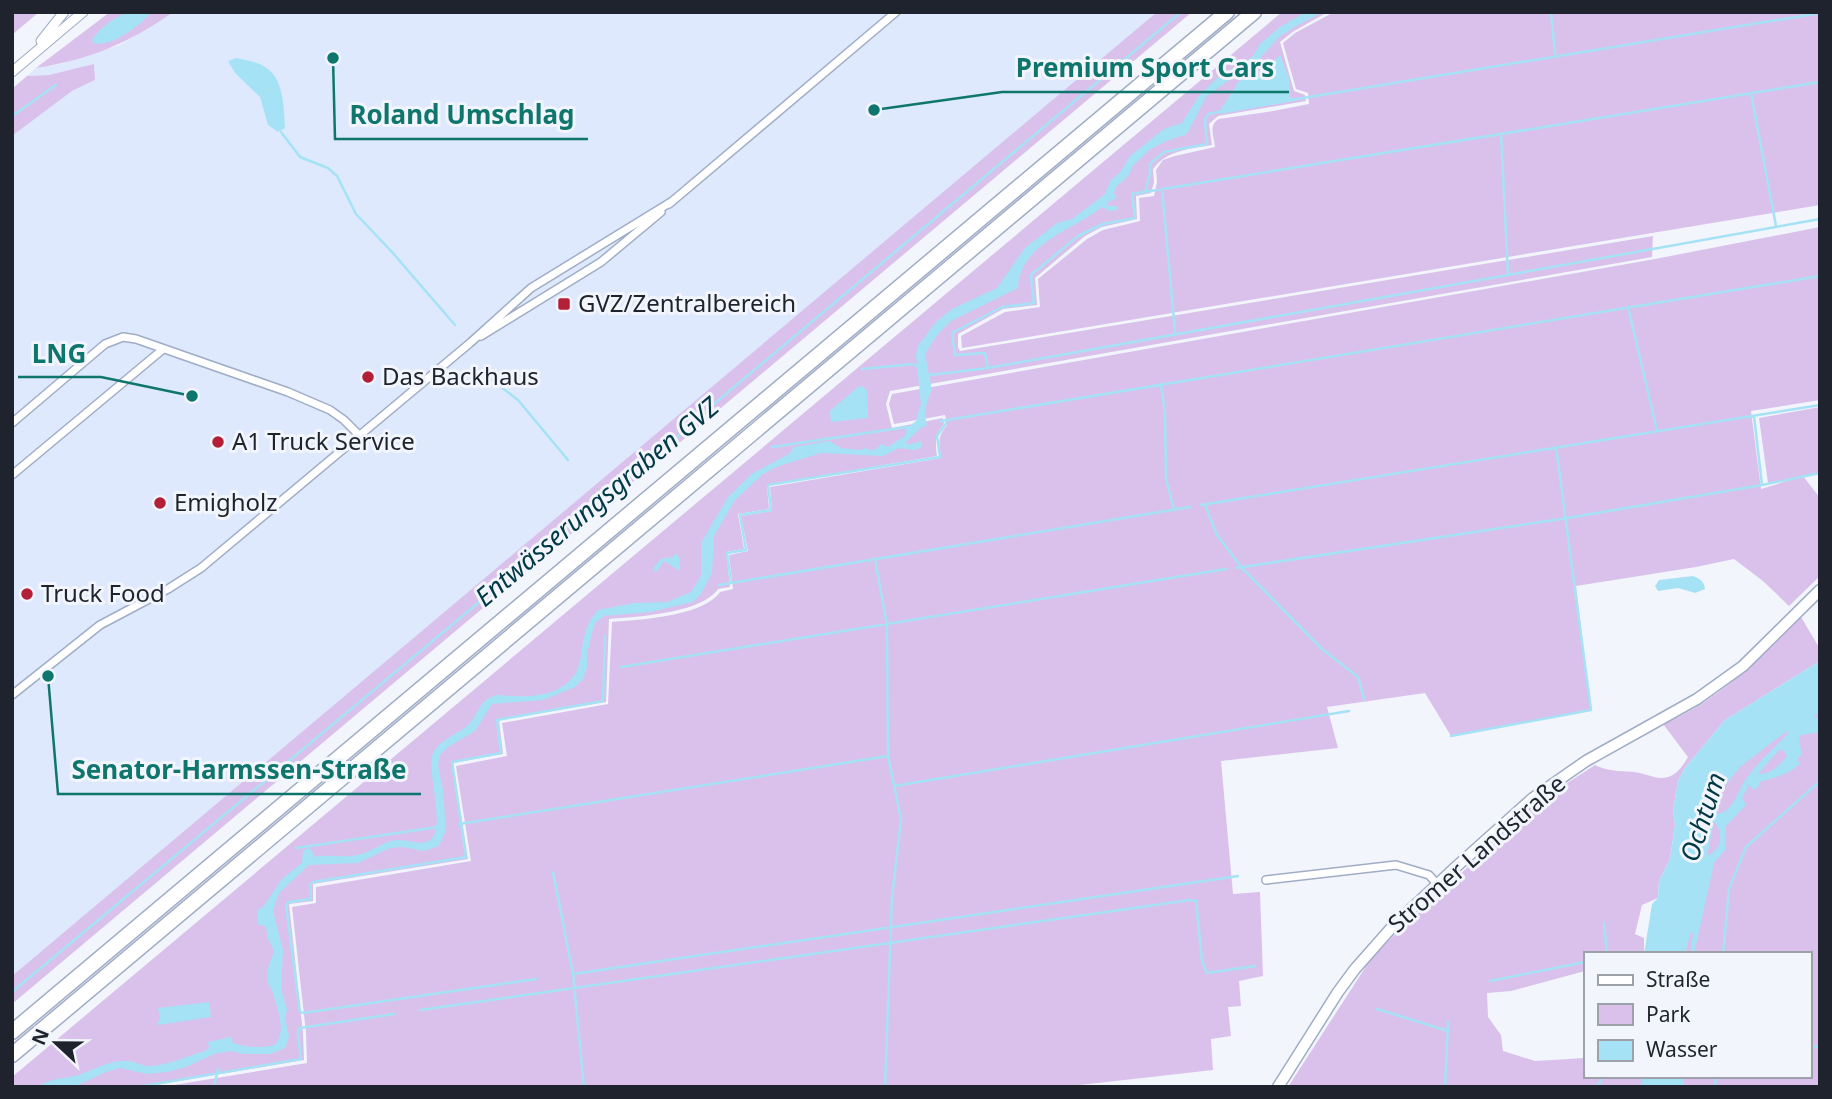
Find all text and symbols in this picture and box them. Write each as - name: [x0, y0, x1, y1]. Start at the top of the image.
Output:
- callout: Premium Sport Cars: [1002, 45, 1289, 92]
- text: Premium Sport Cars: [1016, 49, 1274, 85]
- callout: Roland Umschlag: [335, 92, 588, 139]
- text: Roland Umschlag: [350, 96, 574, 132]
- place label: GVZ/Zentralbereich: [578, 286, 796, 319]
- marker: GVZ/Zentralbereich: [556, 296, 572, 312]
- callout: LNG: [18, 330, 101, 377]
- text: LNG: [32, 335, 86, 371]
- place label: Das Backhaus: [382, 359, 539, 392]
- marker: Das Backhaus: [360, 369, 376, 385]
- water label: Entwässerungsgraben GVZ: [467, 388, 727, 614]
- place label: A1 Truck Service: [232, 424, 415, 457]
- marker: A1 Truck Service: [210, 434, 226, 450]
- place label: Emigholz: [174, 485, 278, 518]
- marker: Emigholz: [152, 495, 168, 511]
- place label: Truck Food: [41, 576, 165, 609]
- marker: Truck Food: [19, 586, 35, 602]
- callout: Senator-Harmssen-Straße: [58, 747, 421, 794]
- text: Senator-Harmssen-Straße: [71, 751, 407, 787]
- street label: Stromer Landstraße: [1380, 767, 1572, 939]
- water label: Ochtum: [1671, 767, 1733, 866]
- legend: [1584, 952, 1811, 1078]
- text: Straße: [1646, 965, 1710, 993]
- text: Park: [1646, 1000, 1691, 1028]
- north arrow: [21, 1008, 91, 1078]
- text: N: [25, 1025, 55, 1049]
- text: Wasser: [1646, 1035, 1718, 1063]

